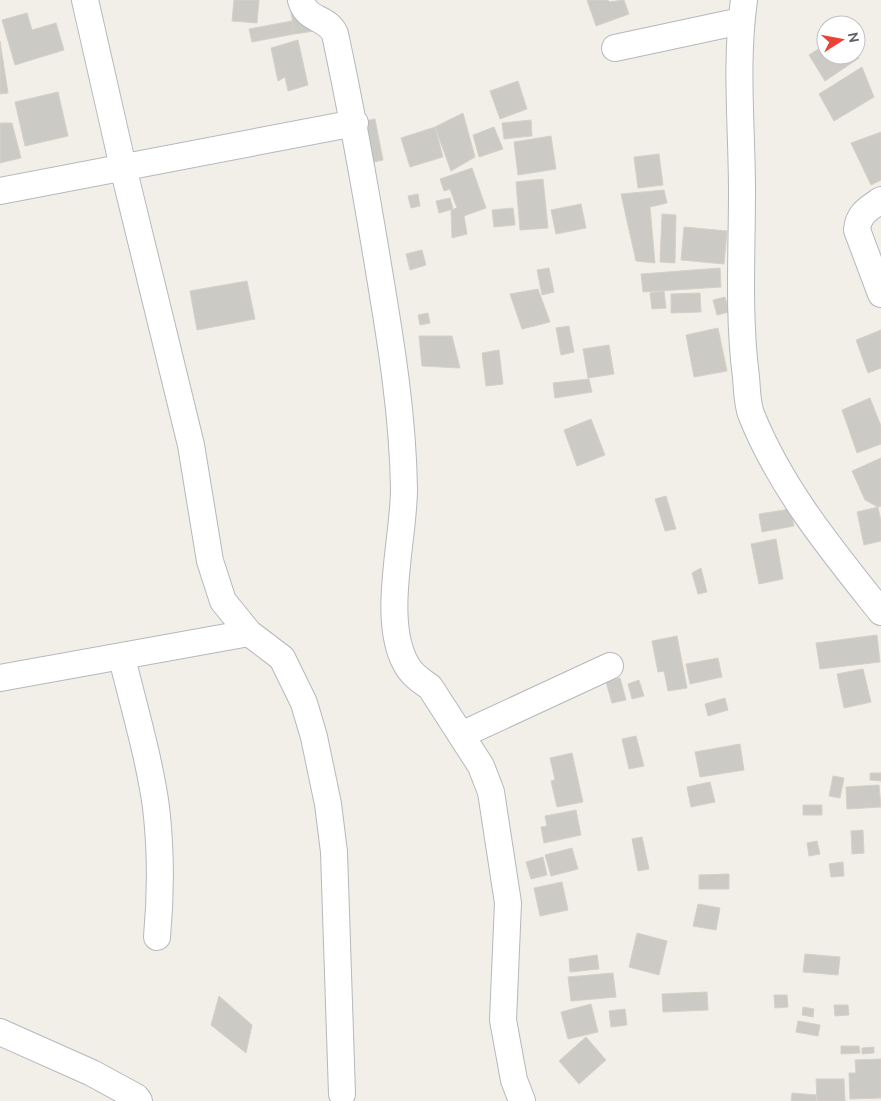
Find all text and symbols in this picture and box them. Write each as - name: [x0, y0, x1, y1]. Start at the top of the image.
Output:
- north arrow: [816, 15, 866, 65]
- text: N: [845, 31, 863, 44]

